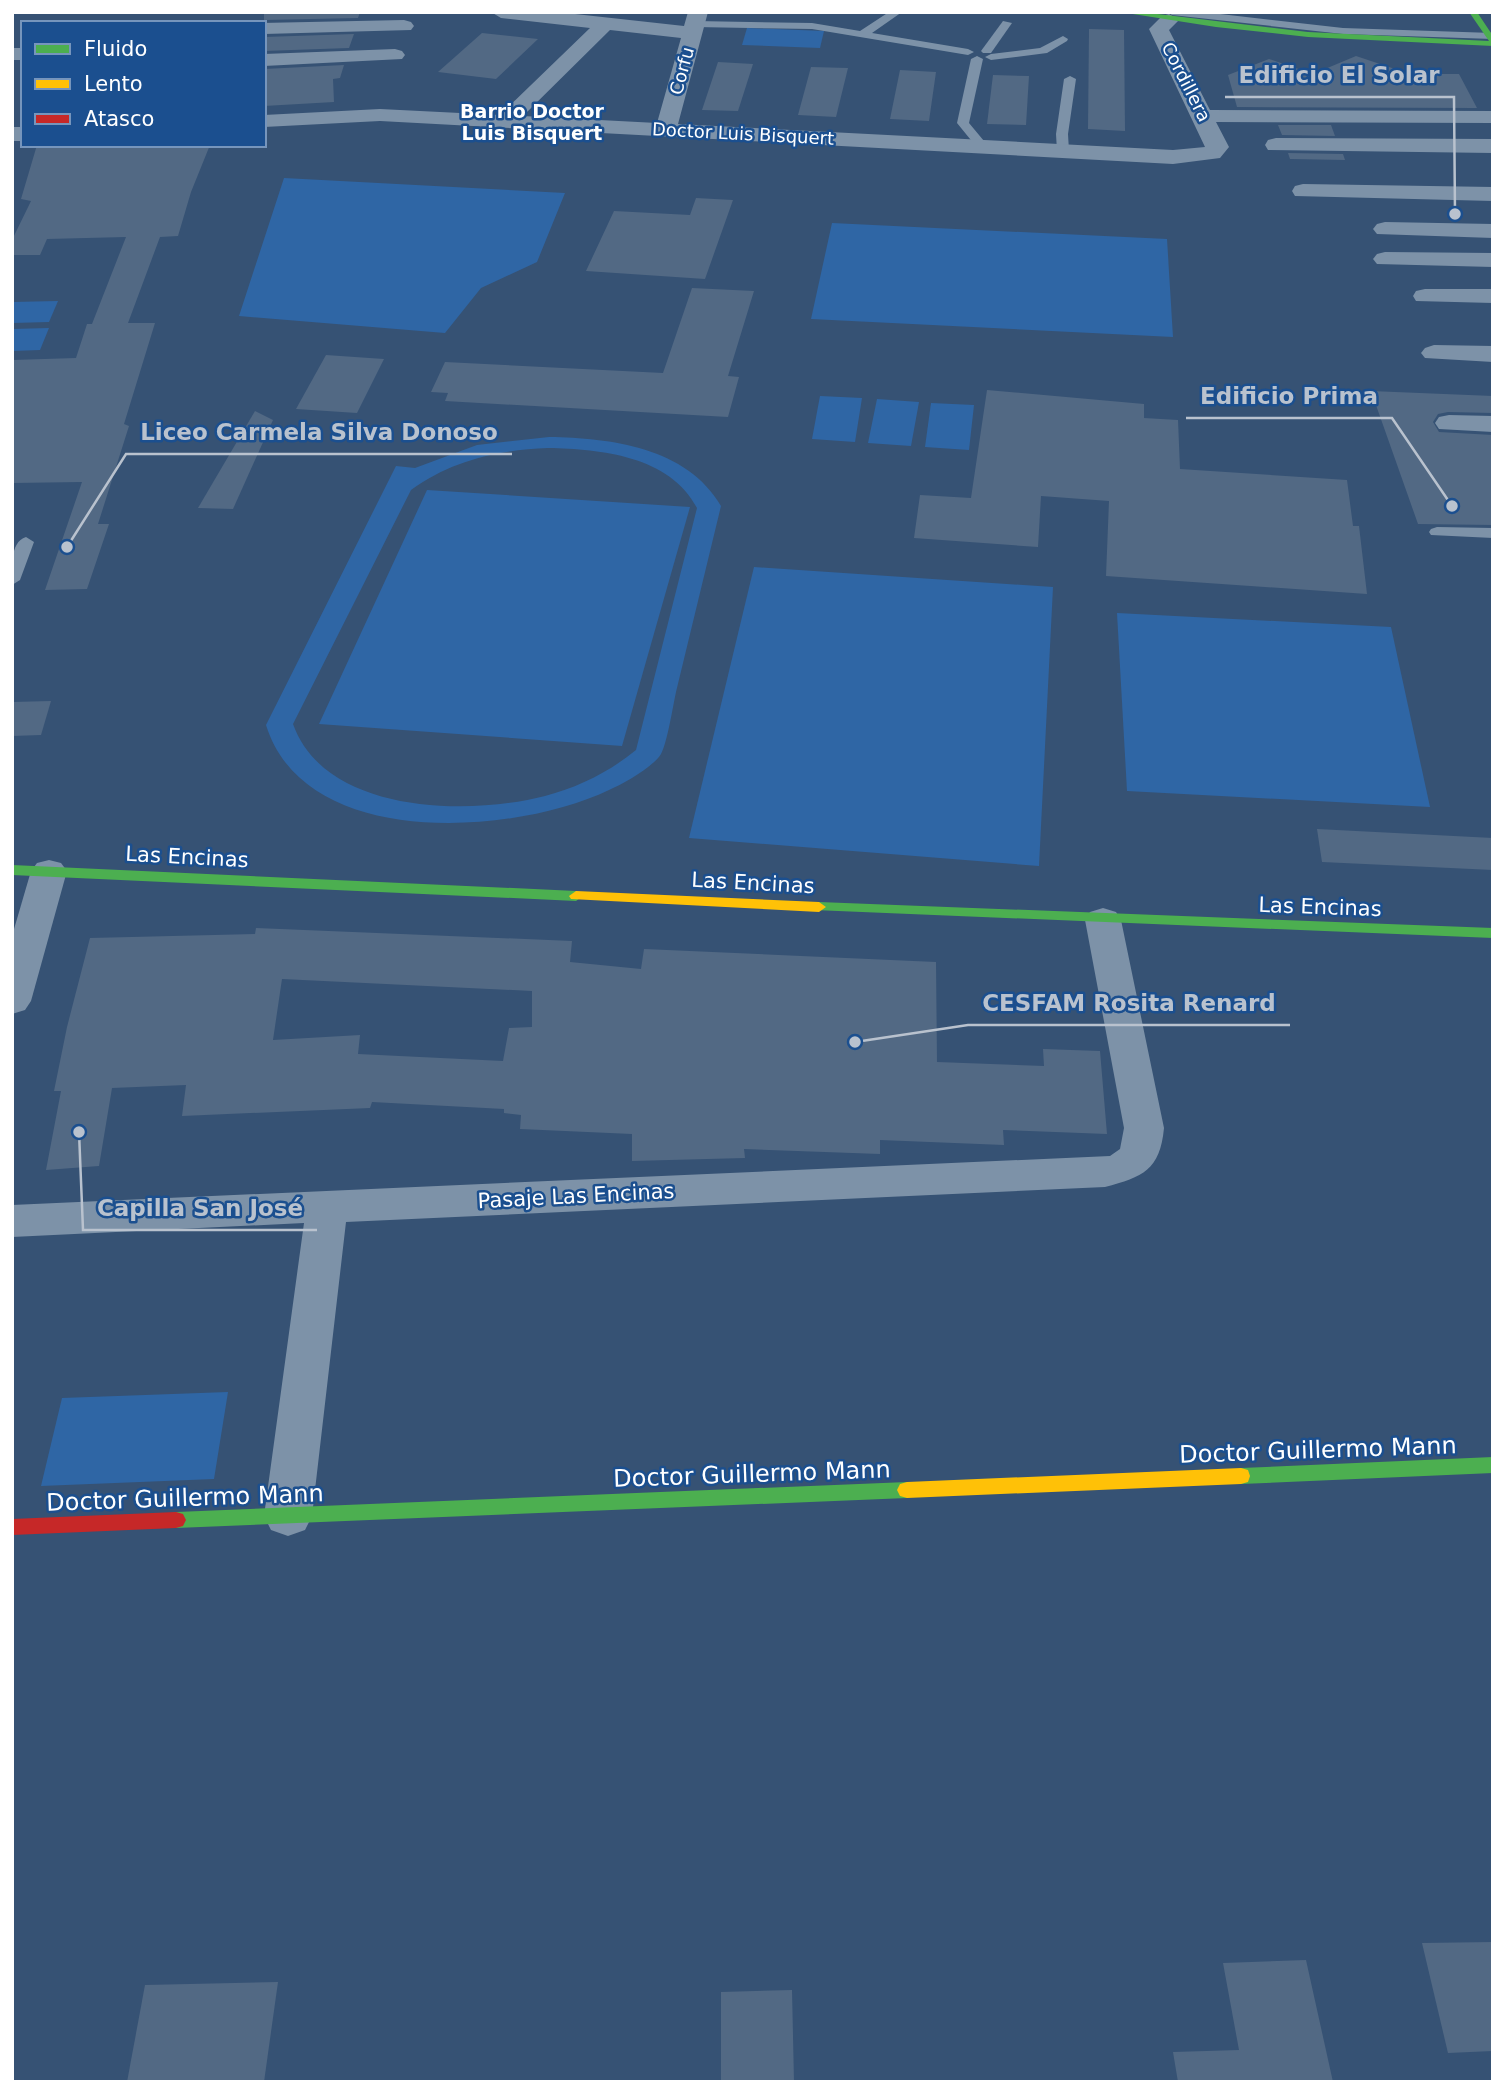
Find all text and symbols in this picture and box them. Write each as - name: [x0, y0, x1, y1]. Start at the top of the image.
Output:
- legend: [21, 21, 266, 147]
- text: Fluido: [84, 37, 147, 61]
- street label: Cordillera: [1157, 38, 1215, 125]
- street label: Corfu: [665, 45, 698, 97]
- callout: Edificio El Solar: [1225, 53, 1454, 97]
- text: Edificio El Solar: [1238, 62, 1440, 88]
- text: Lento: [84, 72, 143, 96]
- district label: Barrio Doctor Luis Bisquert: [460, 100, 605, 144]
- text: Atasco: [84, 107, 154, 131]
- street label: Doctor Luis Bisquert: [651, 118, 835, 149]
- callout: Edificio Prima: [1186, 374, 1392, 418]
- text: Edificio Prima: [1200, 383, 1378, 409]
- callout: Liceo Carmela Silva Donoso: [126, 410, 512, 454]
- text: Liceo Carmela Silva Donoso: [140, 419, 498, 445]
- street label: Las Encinas: [125, 842, 249, 872]
- street label: Las Encinas: [691, 868, 815, 898]
- street label: Las Encinas: [1258, 893, 1382, 921]
- callout: CESFAM Rosita Renard: [968, 981, 1290, 1025]
- text: CESFAM Rosita Renard: [982, 990, 1276, 1016]
- street label: Pasaje Las Encinas: [477, 1179, 675, 1213]
- callout: Capilla San José: [83, 1186, 317, 1230]
- text: Capilla San José: [97, 1195, 303, 1221]
- street label: Doctor Guillermo Mann: [1179, 1431, 1457, 1469]
- street label: Doctor Guillermo Mann: [613, 1455, 891, 1493]
- street label: Doctor Guillermo Mann: [46, 1479, 324, 1517]

